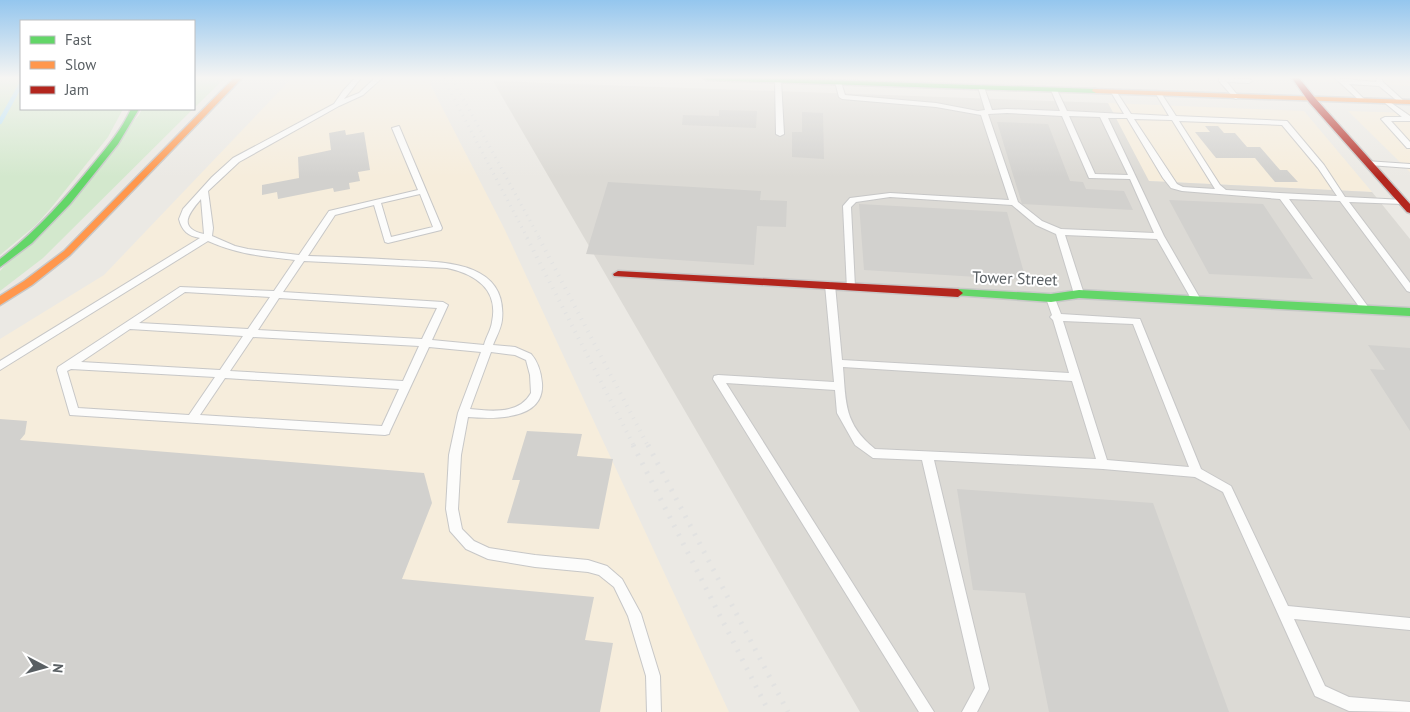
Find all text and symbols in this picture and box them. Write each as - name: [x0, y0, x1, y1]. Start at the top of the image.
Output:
- legend: [20, 20, 195, 110]
- text: Fast: [65, 30, 92, 49]
- text: Slow: [65, 55, 96, 74]
- text: Jam: [64, 80, 89, 99]
- street label: Tower Street: [972, 267, 1059, 290]
- north arrow: [20, 642, 70, 692]
- text: N: [48, 663, 67, 674]

